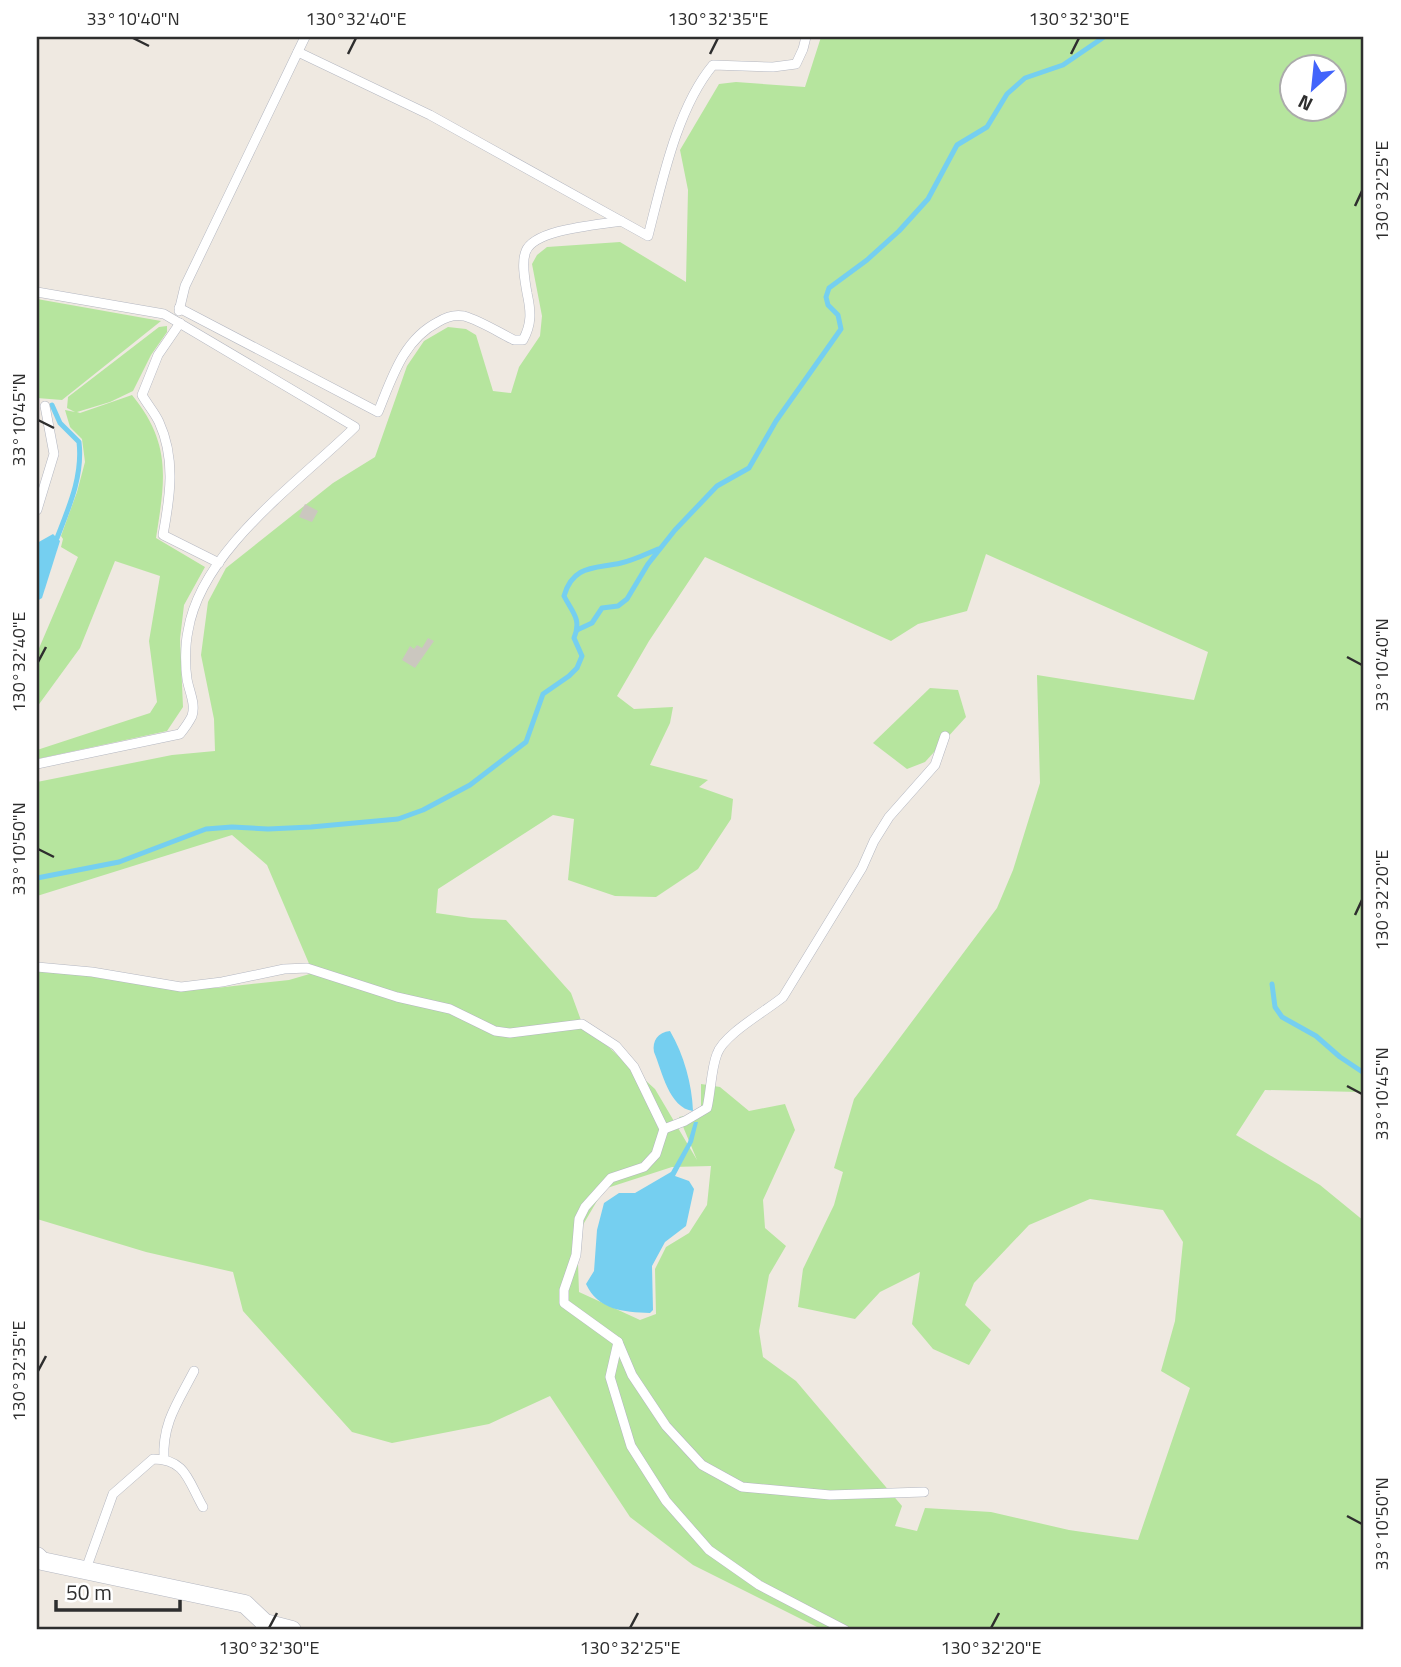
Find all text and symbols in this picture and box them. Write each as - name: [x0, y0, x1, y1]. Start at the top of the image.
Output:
- text: 33°10'40"N: [86, 5, 180, 32]
- text: 130°32'40"E: [305, 5, 407, 32]
- text: 130°32'35"E: [667, 5, 769, 32]
- text: 130°32'30"E: [1028, 5, 1130, 32]
- north arrow: [1278, 52, 1348, 122]
- text: N: [1293, 88, 1318, 120]
- text: 130°32'25"E: [1368, 140, 1395, 242]
- text: 33°10'45"N: [5, 373, 32, 467]
- text: 130°32'40"E: [5, 611, 32, 713]
- text: 33°10'40"N: [1368, 618, 1395, 712]
- text: 33°10'50"N: [5, 802, 32, 896]
- text: 130°32'20"E: [1368, 849, 1395, 951]
- text: 33°10'45"N: [1368, 1047, 1395, 1141]
- text: 130°32'35"E: [5, 1320, 32, 1422]
- text: 33°10'50"N: [1368, 1477, 1395, 1571]
- scale bar: [56, 1569, 180, 1613]
- text: 50 m: [66, 1576, 112, 1608]
- text: 130°32'30"E: [218, 1634, 320, 1661]
- text: 130°32'25"E: [579, 1634, 681, 1661]
- text: 130°32'20"E: [940, 1634, 1042, 1661]

